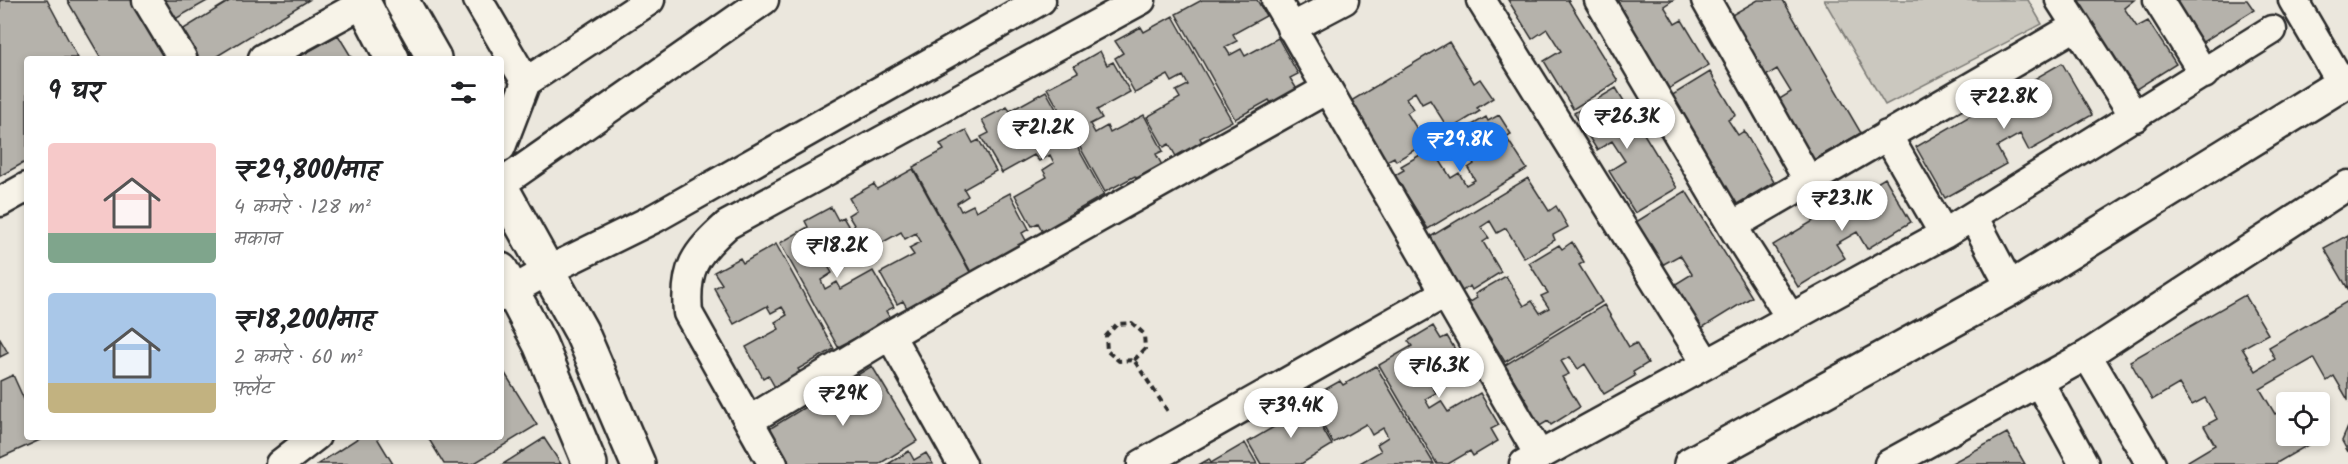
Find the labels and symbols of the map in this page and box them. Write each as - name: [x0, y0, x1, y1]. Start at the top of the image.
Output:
- pin: ₹22.8K: [1955, 79, 2053, 130]
- pin: ₹26.3K: [1578, 99, 1676, 150]
- pin: ₹21.2K: [994, 110, 1092, 161]
- pin: ₹29.8K: [1411, 122, 1509, 173]
- pin: ₹23.1K: [1793, 181, 1891, 232]
- pin: ₹18.2K: [788, 228, 886, 279]
- pin: ₹16.3K: [1390, 348, 1488, 399]
- pin: ₹29K: [807, 376, 879, 427]
- pin: ₹39.4K: [1242, 388, 1340, 439]

